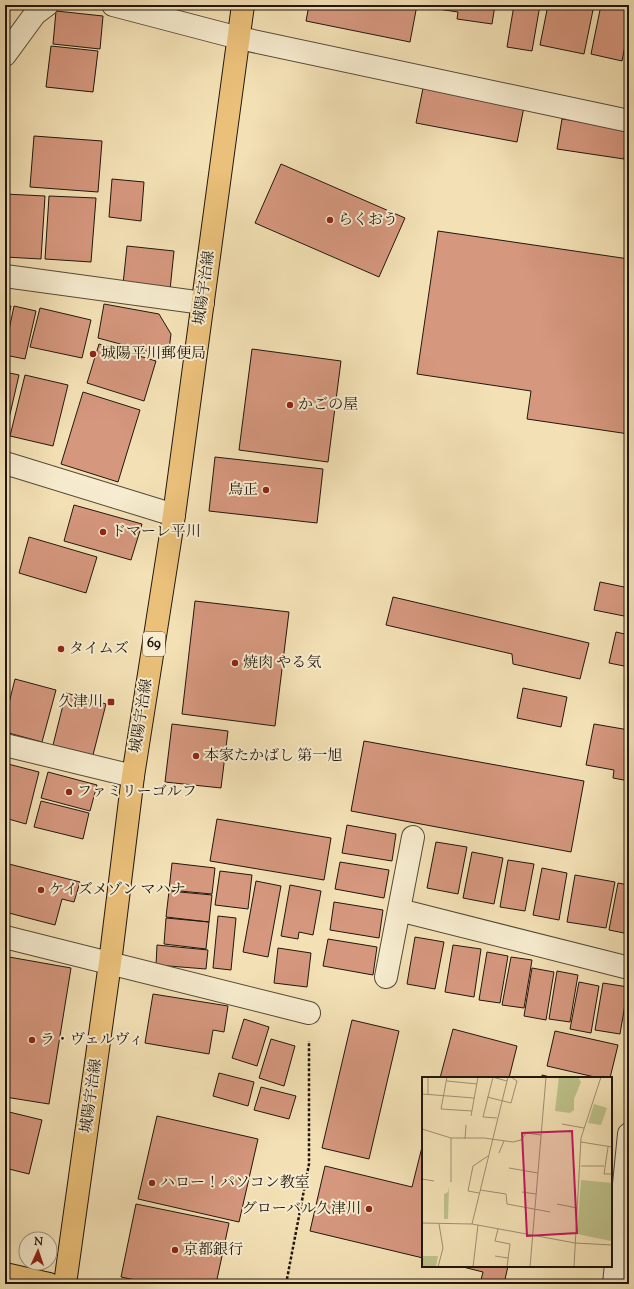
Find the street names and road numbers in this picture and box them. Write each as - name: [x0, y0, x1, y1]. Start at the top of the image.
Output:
- street label: 城陽宇治線: [189, 249, 221, 327]
- road number: 69: [143, 632, 165, 656]
- street label: 城陽宇治線: [126, 677, 158, 755]
- street label: 城陽宇治線: [76, 1057, 108, 1135]

